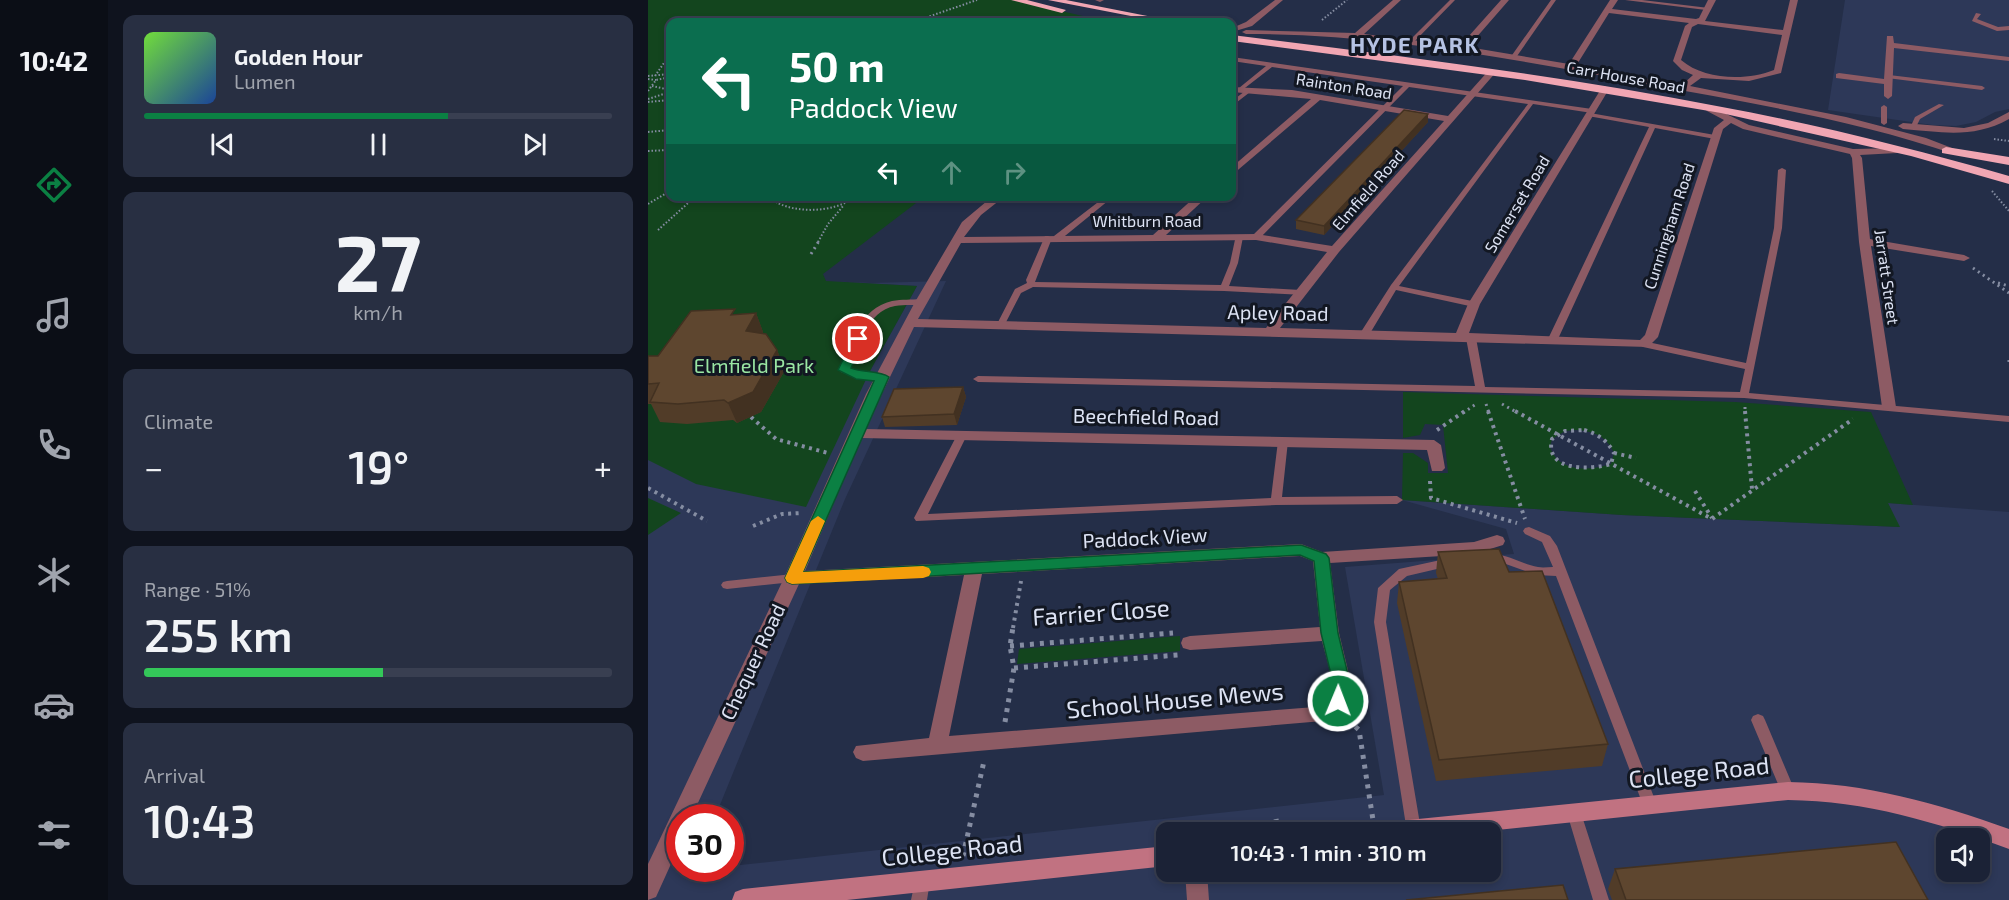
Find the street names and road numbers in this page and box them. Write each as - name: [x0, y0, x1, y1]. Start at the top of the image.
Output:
- street label: Carr House Road: [1565, 57, 1687, 96]
- street label: Rainton Road: [1295, 69, 1393, 102]
- street label: Elmfield Road: [1328, 146, 1408, 234]
- street label: Somerset Road: [1480, 152, 1553, 256]
- street label: Cunningham Road: [1639, 160, 1698, 291]
- street label: Whitburn Road: [1093, 211, 1201, 230]
- street label: Jarratt Street: [1871, 228, 1904, 326]
- street label: Apley Road: [1227, 299, 1329, 325]
- street label: Beechfield Road: [1073, 403, 1219, 429]
- street label: Paddock View: [1082, 522, 1208, 552]
- street label: Farrier Close: [1031, 592, 1171, 631]
- street label: Chequer Road: [715, 600, 789, 723]
- street label: School House Mews: [1065, 676, 1285, 723]
- street label: College Road: [1627, 750, 1771, 793]
- street label: College Road: [880, 828, 1024, 871]

